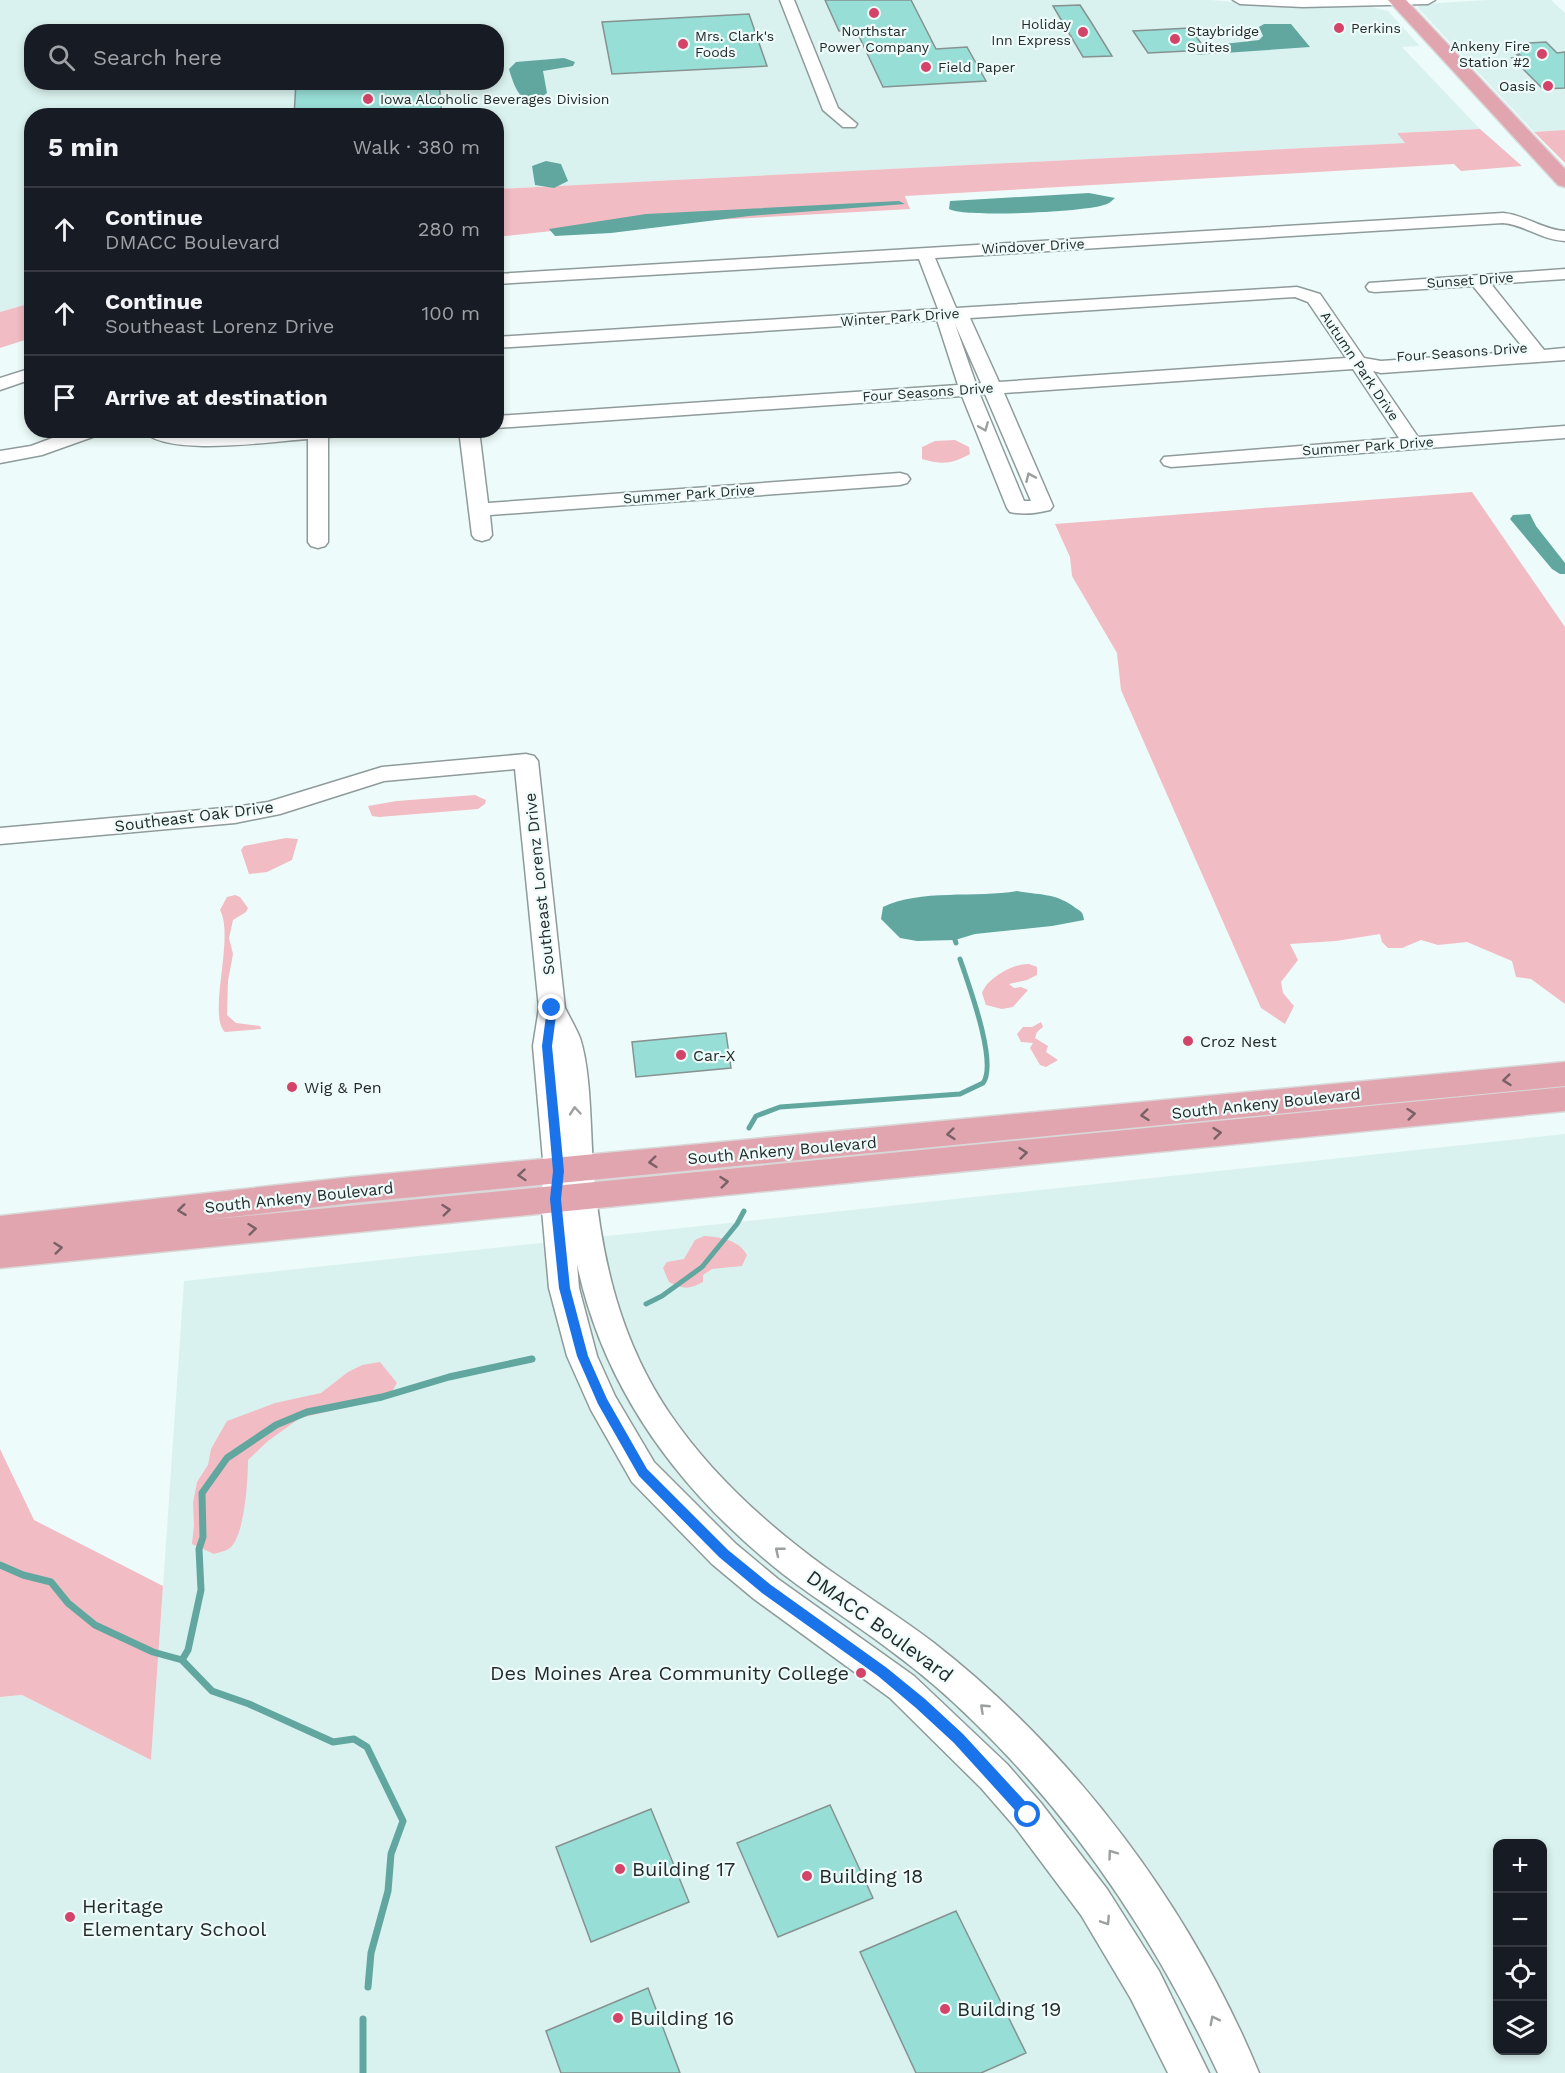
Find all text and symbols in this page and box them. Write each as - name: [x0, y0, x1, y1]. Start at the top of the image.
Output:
- marker: Northstar Power Company: [867, 6, 881, 20]
- place label: Holiday Inn Express: [991, 16, 1072, 48]
- place label: Perkins: [1351, 20, 1401, 36]
- marker: Perkins: [1332, 21, 1346, 35]
- place label: Northstar Power Company: [819, 23, 930, 55]
- place label: Staybridge Suites: [1187, 23, 1259, 55]
- search box: [24, 24, 504, 90]
- marker: Holiday Inn Express: [1076, 25, 1090, 39]
- place label: Mrs. Clark's Foods: [695, 28, 774, 60]
- marker: Staybridge Suites: [1168, 32, 1182, 46]
- marker: Mrs. Clark's Foods: [676, 37, 690, 51]
- place label: Ankeny Fire Station #2: [1450, 38, 1530, 70]
- icon: search: [45, 41, 78, 74]
- text: Search here: [93, 45, 222, 70]
- marker: Ankeny Fire Station #2: [1535, 47, 1549, 61]
- place label: Field Paper: [938, 59, 1015, 75]
- marker: Field Paper: [919, 60, 933, 74]
- place label: Oasis: [1499, 78, 1536, 94]
- marker: Oasis: [1541, 79, 1555, 93]
- place label: Iowa Alcoholic Beverages Division: [380, 91, 609, 107]
- marker: Iowa Alcoholic Beverages Division: [361, 92, 375, 106]
- text: 5 min: [48, 132, 119, 162]
- text: Walk · 380 m: [353, 135, 480, 159]
- text: Continue: [105, 205, 203, 230]
- icon: ahead: [48, 213, 81, 246]
- text: 280 m: [418, 217, 480, 241]
- text: DMACC Boulevard: [105, 230, 280, 254]
- street label: Windover Drive: [981, 235, 1085, 257]
- street label: Sunset Drive: [1426, 269, 1514, 291]
- text: Continue: [105, 289, 203, 314]
- icon: ahead: [48, 297, 81, 330]
- text: 100 m: [421, 301, 480, 325]
- street label: Winter Park Drive: [840, 305, 960, 329]
- street label: Autumn Park Drive: [1317, 308, 1403, 424]
- text: Southeast Lorenz Drive: [105, 314, 334, 338]
- street label: Four Seasons Drive: [1396, 339, 1528, 365]
- street label: Four Seasons Drive: [862, 379, 994, 405]
- icon: arrive: [48, 381, 81, 414]
- text: Arrive at destination: [105, 385, 328, 410]
- one-way arrow: [977, 421, 989, 432]
- street label: Summer Park Drive: [1302, 433, 1434, 459]
- one-way arrow: [1025, 472, 1037, 483]
- street label: Summer Park Drive: [623, 481, 755, 507]
- street label: Southeast Lorenz Drive: [520, 792, 559, 976]
- street label: Southeast Oak Drive: [113, 797, 275, 836]
- route end: [538, 994, 564, 1020]
- place label: Croz Nest: [1200, 1032, 1277, 1051]
- marker: Croz Nest: [1181, 1034, 1195, 1048]
- place label: Car-X: [693, 1046, 736, 1065]
- marker: Car-X: [674, 1048, 688, 1062]
- one-way arrow: [1502, 1073, 1511, 1086]
- place label: Wig & Pen: [304, 1078, 382, 1097]
- marker: Wig & Pen: [285, 1080, 299, 1094]
- street label: South Ankeny Boulevard: [1171, 1084, 1361, 1123]
- one-way arrow: [569, 1106, 582, 1115]
- one-way arrow: [1141, 1108, 1150, 1121]
- one-way arrow: [1406, 1108, 1415, 1121]
- one-way arrow: [947, 1127, 956, 1140]
- one-way arrow: [1212, 1128, 1221, 1140]
- street label: South Ankeny Boulevard: [687, 1133, 877, 1168]
- one-way arrow: [1018, 1147, 1027, 1160]
- one-way arrow: [648, 1155, 657, 1168]
- one-way arrow: [517, 1168, 526, 1181]
- one-way arrow: [720, 1176, 729, 1189]
- street label: South Ankeny Boulevard: [204, 1178, 394, 1217]
- one-way arrow: [177, 1203, 186, 1216]
- one-way arrow: [442, 1204, 451, 1217]
- one-way arrow: [248, 1223, 257, 1236]
- one-way arrow: [54, 1242, 63, 1255]
- one-way arrow: [775, 1548, 786, 1559]
- street label: DMACC Boulevard: [802, 1565, 958, 1687]
- place label: Des Moines Area Community College: [490, 1661, 849, 1685]
- marker: Des Moines Area Community College: [854, 1666, 868, 1680]
- one-way arrow: [981, 1704, 992, 1715]
- route start: [1014, 1801, 1040, 1827]
- map controls: [1493, 1839, 1547, 2055]
- button: +: [1493, 1839, 1547, 1893]
- one-way arrow: [1109, 1850, 1120, 1861]
- place label: Building 17: [632, 1857, 735, 1881]
- marker: Building 17: [613, 1862, 627, 1876]
- place label: Building 18: [819, 1864, 923, 1888]
- marker: Building 18: [800, 1869, 814, 1883]
- button: −: [1493, 1893, 1547, 1947]
- place label: Heritage Elementary School: [82, 1894, 266, 1941]
- marker: Heritage Elementary School: [63, 1910, 77, 1924]
- one-way arrow: [1099, 1915, 1110, 1926]
- button: locate: [1493, 1947, 1547, 2001]
- place label: Building 19: [957, 1997, 1061, 2021]
- button: layers: [1493, 2001, 1547, 2055]
- marker: Building 19: [938, 2002, 952, 2016]
- place label: Building 16: [630, 2006, 734, 2030]
- marker: Building 16: [611, 2011, 625, 2025]
- one-way arrow: [1210, 2016, 1221, 2026]

